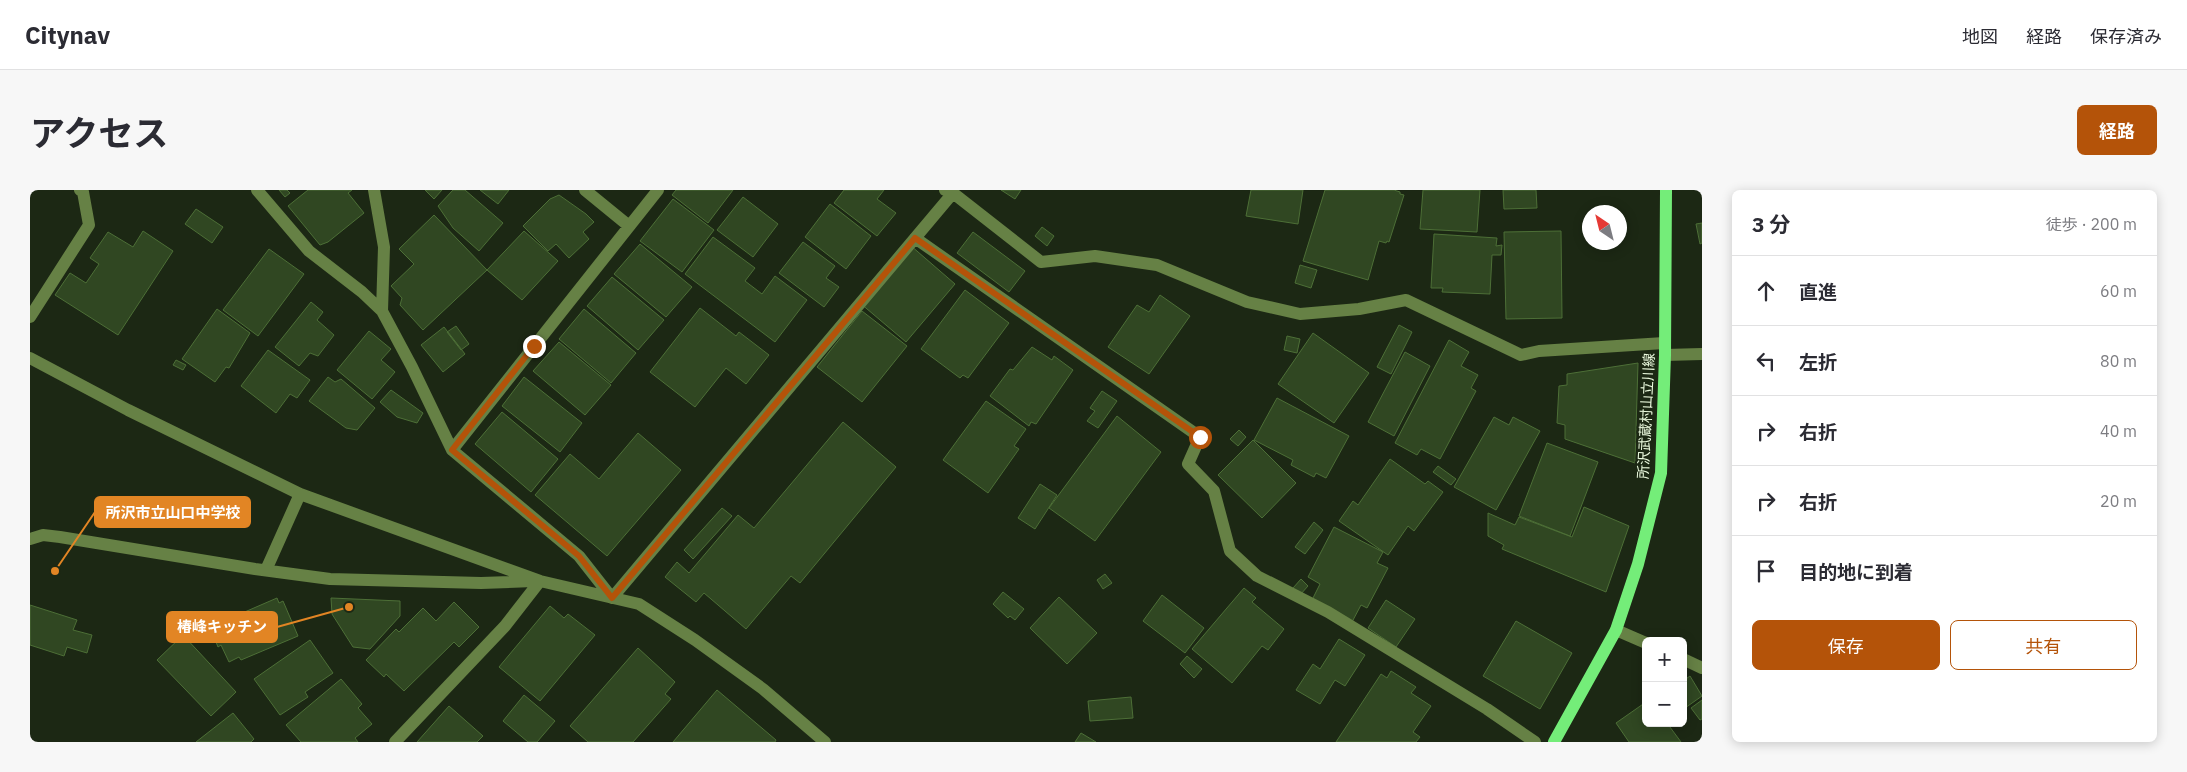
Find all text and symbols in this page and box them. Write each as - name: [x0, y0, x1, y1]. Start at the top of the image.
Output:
- text: Citynav: [25, 19, 110, 51]
- text: 地図: [1962, 25, 1998, 48]
- text: 経路: [2026, 25, 2062, 48]
- text: 保存済み: [2090, 25, 2162, 48]
- button: 経路: [2077, 105, 2157, 155]
- text: アクセス: [30, 110, 168, 156]
- north arrow: [1582, 205, 1627, 250]
- text: 3 分: [1752, 210, 1791, 238]
- text: 徒歩 · 200 m: [2046, 214, 2137, 234]
- icon: ahead: [1752, 277, 1780, 305]
- text: 直進: [1799, 280, 1837, 304]
- text: 60 m: [2100, 281, 2137, 301]
- route end: [523, 335, 546, 358]
- icon: left: [1752, 347, 1780, 375]
- text: 左折: [1799, 350, 1837, 374]
- text: 80 m: [2100, 351, 2137, 371]
- street label: 所沢武蔵村山立川線: [1634, 353, 1658, 479]
- icon: right: [1752, 417, 1780, 445]
- text: 右折: [1799, 420, 1837, 444]
- text: 40 m: [2100, 421, 2137, 441]
- route start: [1189, 426, 1212, 449]
- icon: right: [1752, 487, 1780, 515]
- text: 右折: [1799, 490, 1837, 514]
- text: 20 m: [2100, 491, 2137, 511]
- callout: 所沢市立山口中学校: [95, 497, 250, 527]
- text: 所沢市立山口中学校: [105, 503, 241, 522]
- icon: arrive: [1752, 557, 1780, 585]
- text: 目的地に到着: [1799, 560, 1913, 584]
- callout: 椿峰キッチン: [167, 612, 277, 642]
- text: 椿峰キッチン: [177, 617, 267, 636]
- button: 保存: [1752, 620, 1940, 670]
- button: 共有: [1950, 620, 2137, 670]
- map controls: [1642, 637, 1687, 727]
- button: +: [1642, 637, 1687, 682]
- button: −: [1642, 682, 1687, 727]

